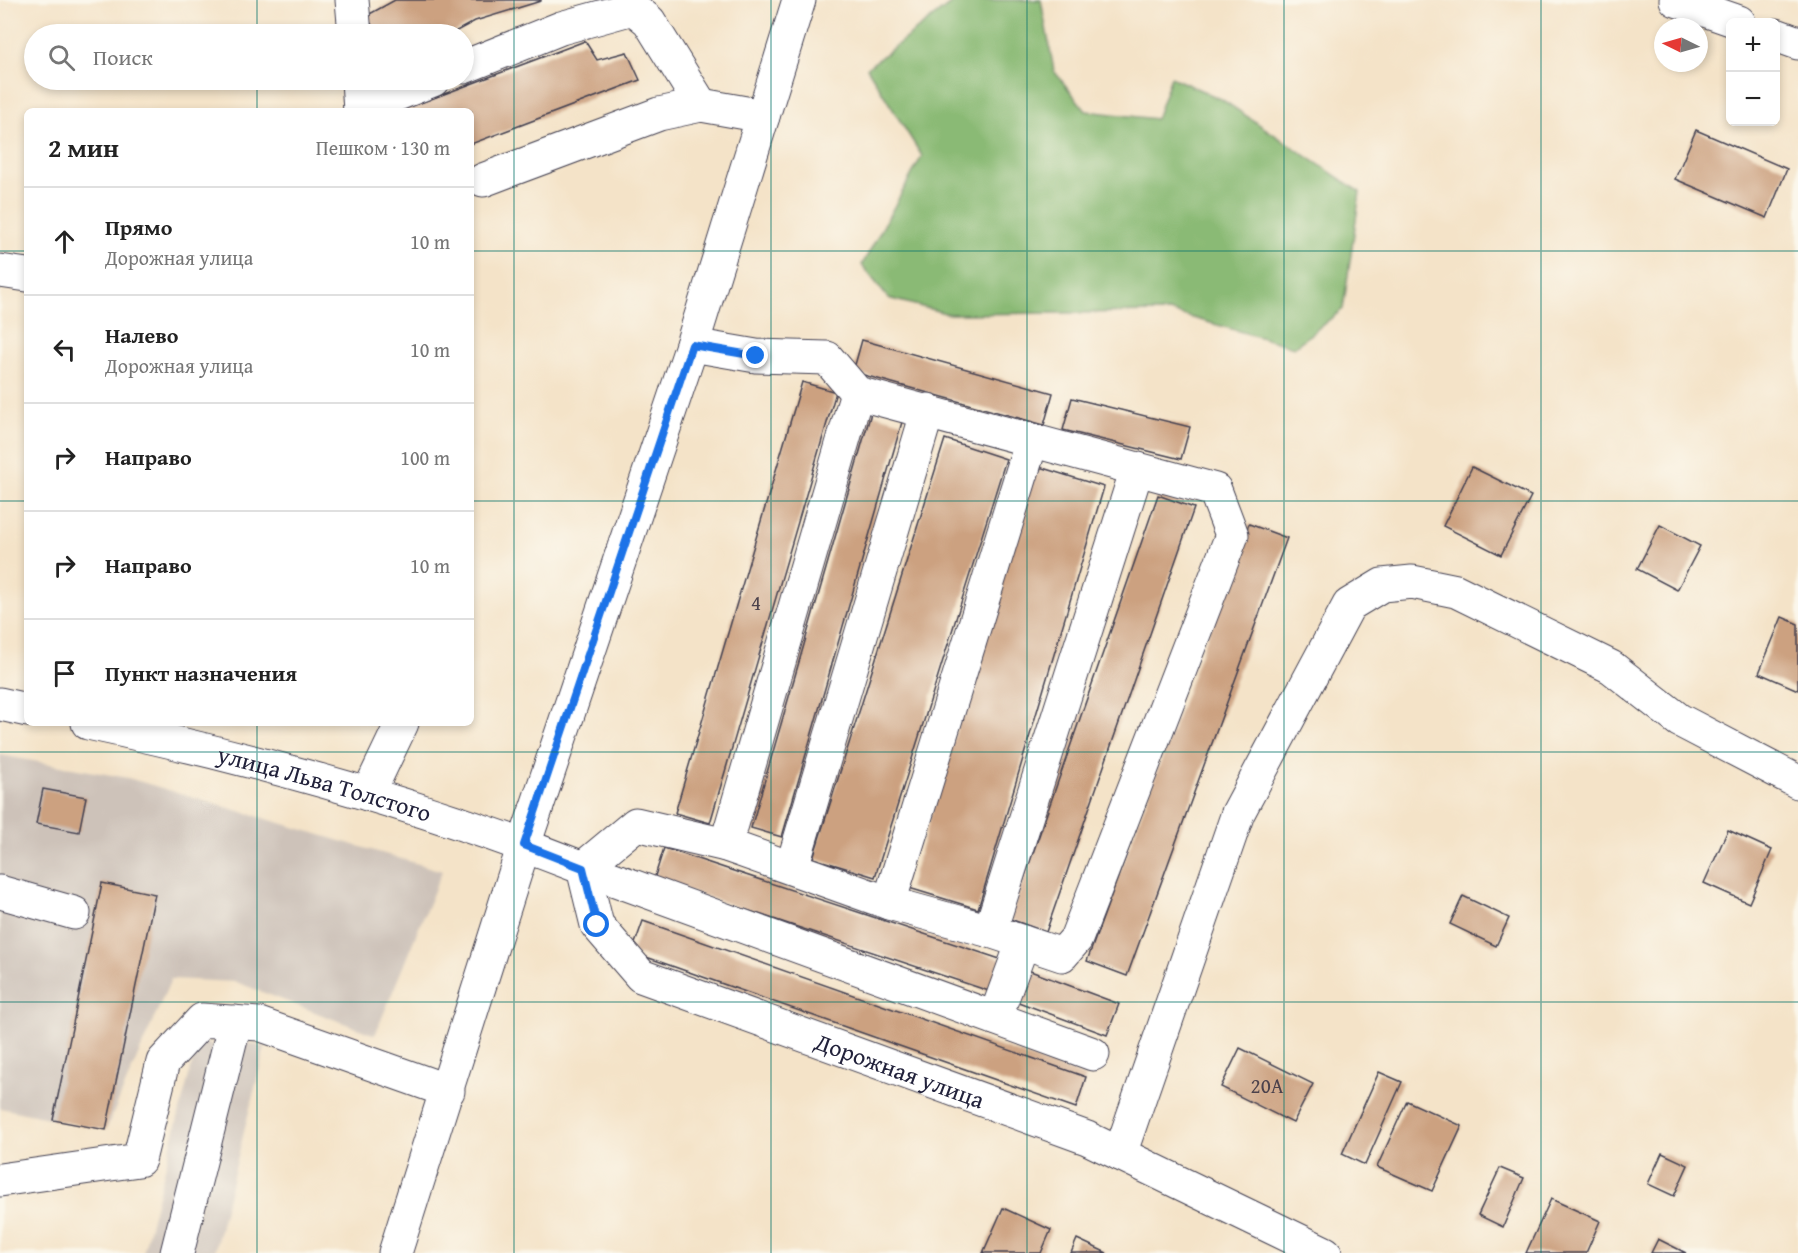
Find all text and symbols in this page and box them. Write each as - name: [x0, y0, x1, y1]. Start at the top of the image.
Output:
- north arrow: [1654, 18, 1708, 72]
- map controls: [1726, 18, 1780, 126]
- button: +: [1726, 18, 1780, 72]
- search box: [24, 24, 474, 90]
- icon: search: [45, 41, 78, 74]
- text: Поиск: [93, 41, 153, 73]
- button: −: [1726, 72, 1780, 126]
- text: 2 мин: [48, 128, 119, 167]
- text: Пешком · 130 m: [316, 133, 450, 162]
- text: Прямо: [105, 211, 172, 243]
- icon: ahead: [48, 225, 81, 258]
- text: 10 m: [410, 227, 450, 256]
- text: Дорожная улица: [105, 243, 253, 272]
- text: Налево: [105, 319, 178, 351]
- icon: left: [48, 333, 81, 366]
- text: 10 m: [410, 335, 450, 364]
- route end: [742, 342, 768, 368]
- text: Дорожная улица: [105, 351, 253, 380]
- icon: right: [48, 441, 81, 474]
- text: Направо: [105, 441, 192, 473]
- text: 100 m: [400, 443, 450, 472]
- icon: right: [48, 549, 81, 582]
- text: Направо: [105, 549, 192, 581]
- text: 10 m: [410, 551, 450, 580]
- house number: 4: [751, 587, 761, 618]
- icon: arrive: [48, 657, 81, 690]
- text: Пункт назначения: [105, 657, 297, 689]
- street label: улица Льва Толстого: [213, 736, 436, 830]
- route start: [583, 911, 609, 937]
- street label: Дорожная улица: [809, 1023, 990, 1117]
- house number: 20А: [1251, 1070, 1284, 1101]

